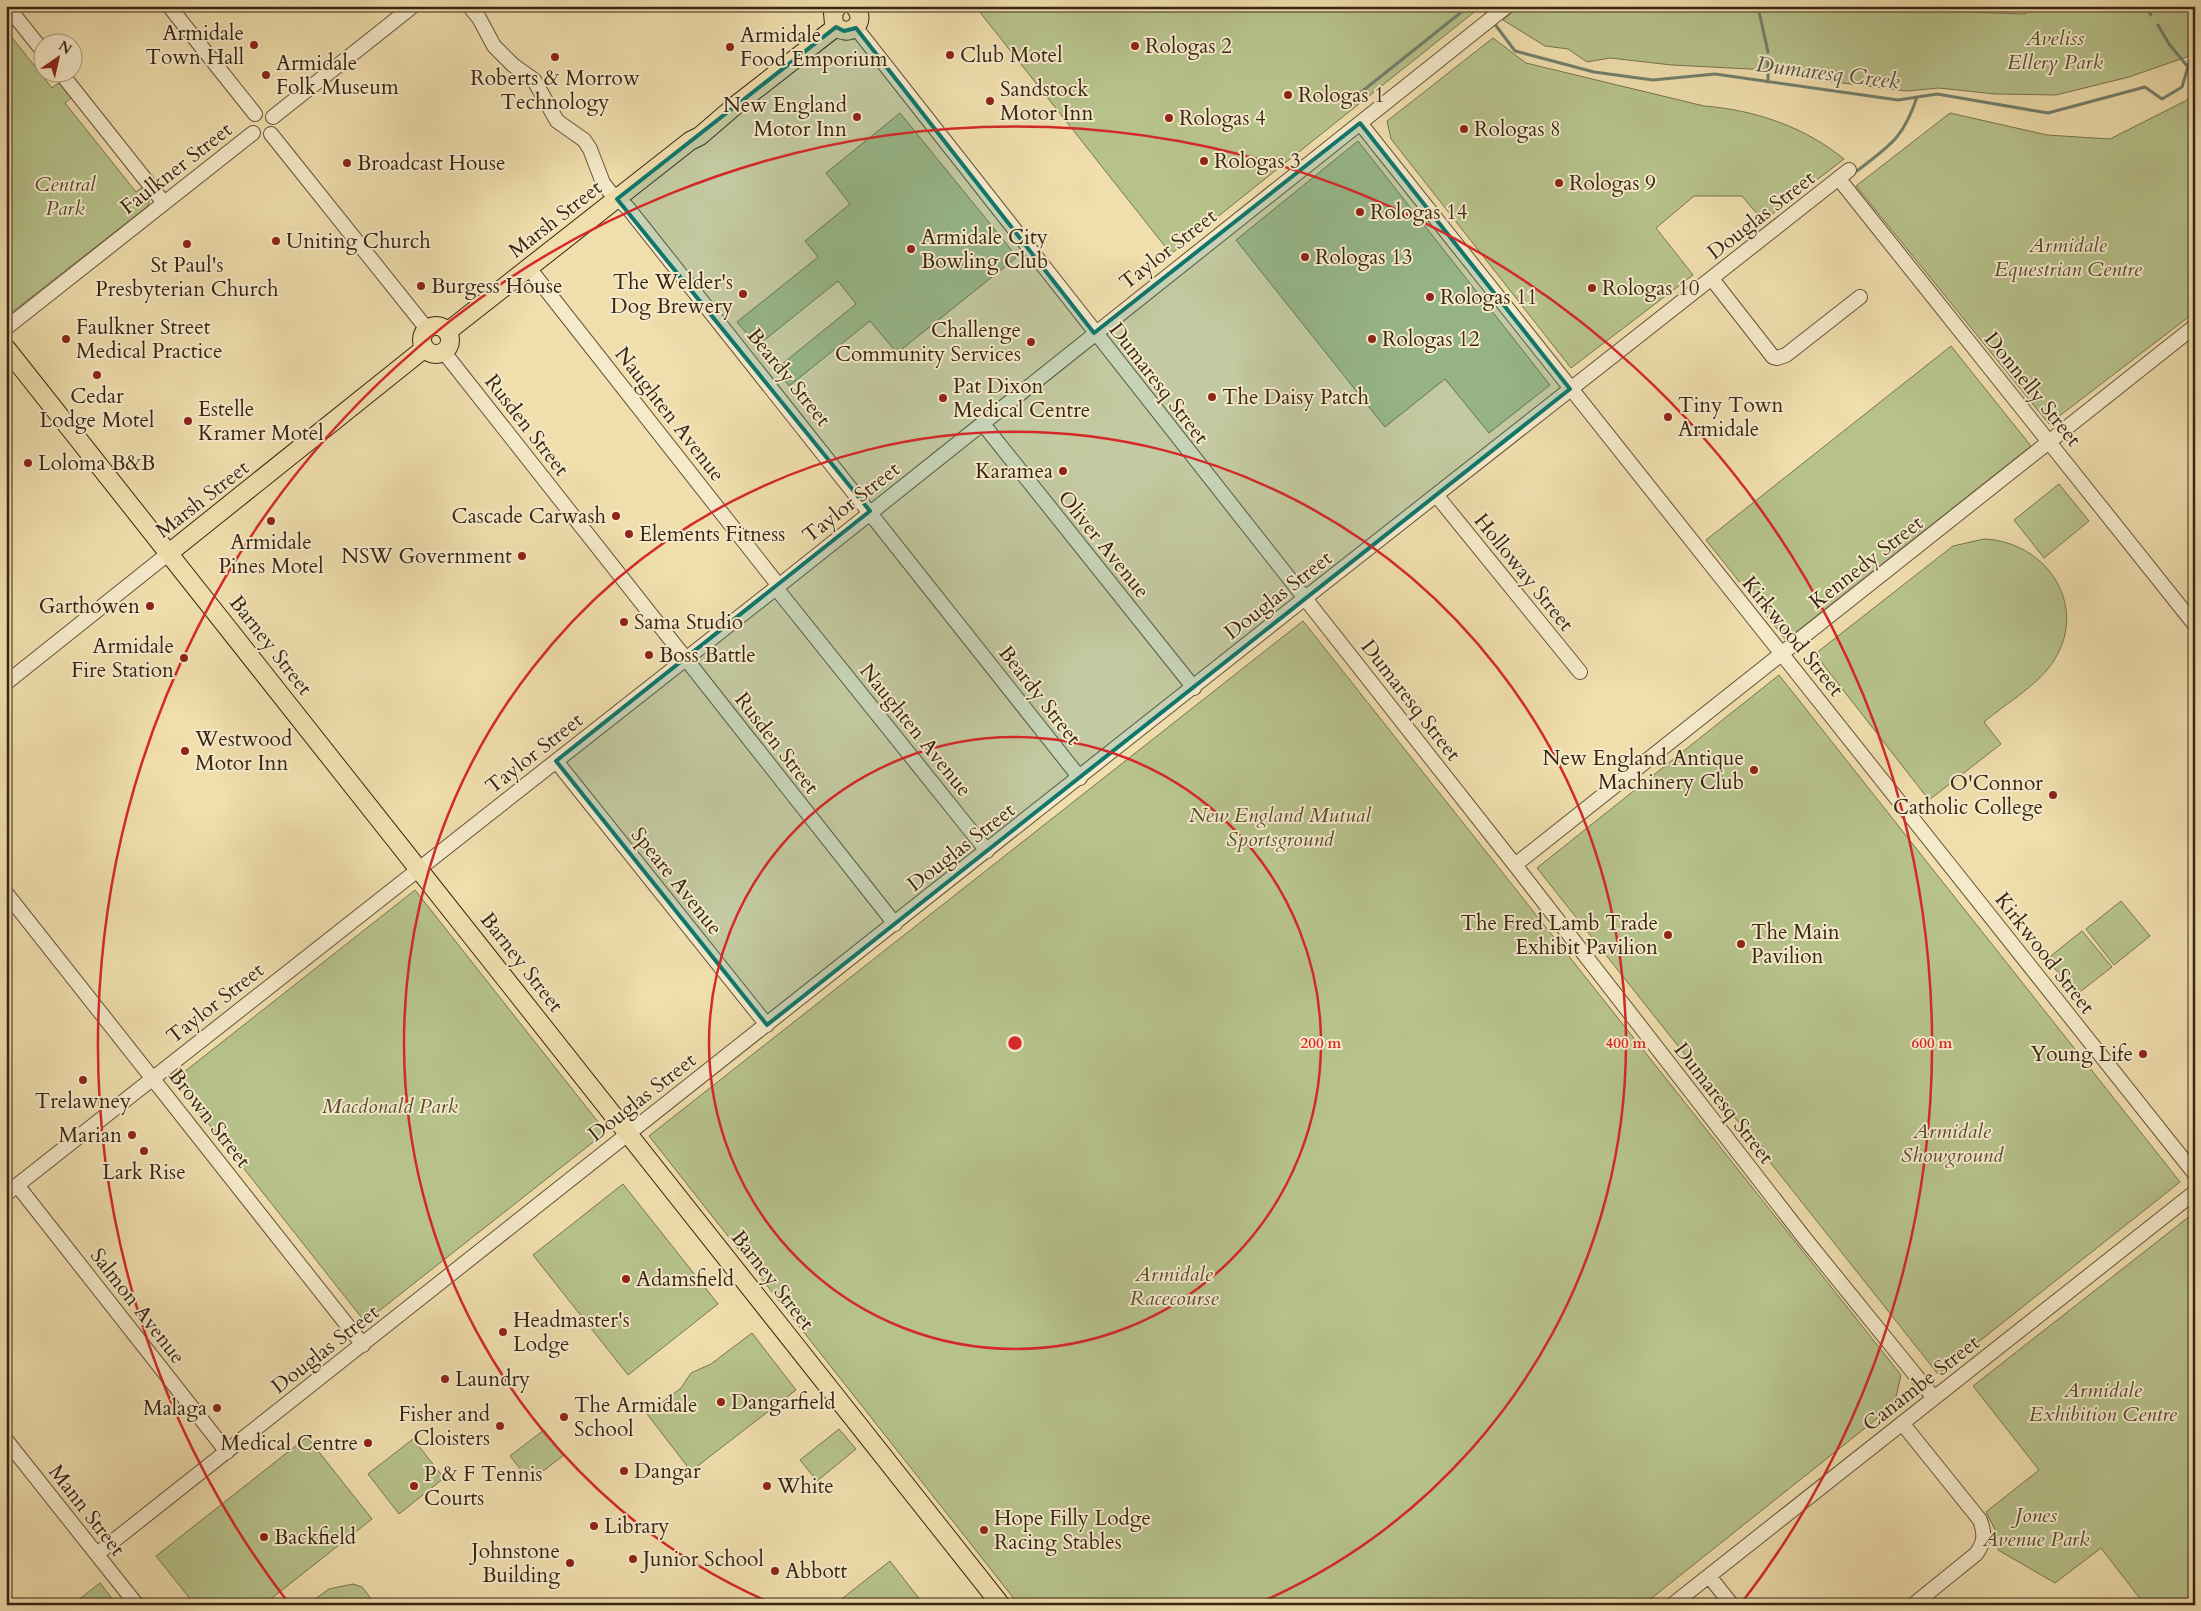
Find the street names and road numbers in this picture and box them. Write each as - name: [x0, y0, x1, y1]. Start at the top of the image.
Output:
- street label: Faulkner Street: [114, 115, 238, 221]
- street label: Douglas Street: [1701, 164, 1821, 267]
- street label: Marsh Street: [503, 174, 608, 265]
- street label: Taylor Street: [1114, 202, 1223, 297]
- street label: Dumaresq Street: [1102, 316, 1216, 450]
- street label: Beardy Street: [740, 322, 838, 433]
- street label: Donnelly Street: [1977, 326, 2088, 453]
- street label: Naughten Avenue: [608, 341, 731, 488]
- street label: Rusden Street: [478, 368, 576, 483]
- street label: Marsh Street: [150, 454, 255, 545]
- street label: Taylor Street: [797, 455, 906, 550]
- street label: Oliver Avenue: [1051, 484, 1156, 604]
- street label: Holloway Street: [1467, 507, 1580, 638]
- street label: Kennedy Street: [1803, 509, 1929, 616]
- street label: Douglas Street: [1218, 544, 1338, 647]
- street label: Kirkwood Street: [1735, 570, 1850, 703]
- street label: Barney Street: [222, 589, 319, 702]
- street label: Dumaresq Street: [1354, 633, 1468, 767]
- street label: Beardy Street: [992, 640, 1088, 751]
- street label: Naughten Avenue: [853, 658, 978, 803]
- street label: Rusden Street: [728, 686, 826, 801]
- street label: Taylor Street: [480, 706, 589, 801]
- street label: Douglas Street: [901, 796, 1021, 899]
- street label: Speare Avenue: [624, 821, 729, 941]
- street label: Kirkwood Street: [1988, 886, 2102, 1021]
- street label: Barney Street: [473, 906, 570, 1019]
- street label: Taylor Street: [161, 956, 270, 1051]
- street label: Dumaresq Street: [1667, 1036, 1781, 1170]
- street label: Douglas Street: [582, 1046, 702, 1149]
- street label: Brown Street: [162, 1063, 258, 1174]
- street label: Barney Street: [724, 1224, 821, 1337]
- street label: Salmon Avenue: [83, 1242, 192, 1370]
- street label: Douglas Street: [265, 1298, 385, 1401]
- street label: Canambe Street: [1857, 1328, 1986, 1438]
- street label: Mann Street: [42, 1458, 132, 1562]

